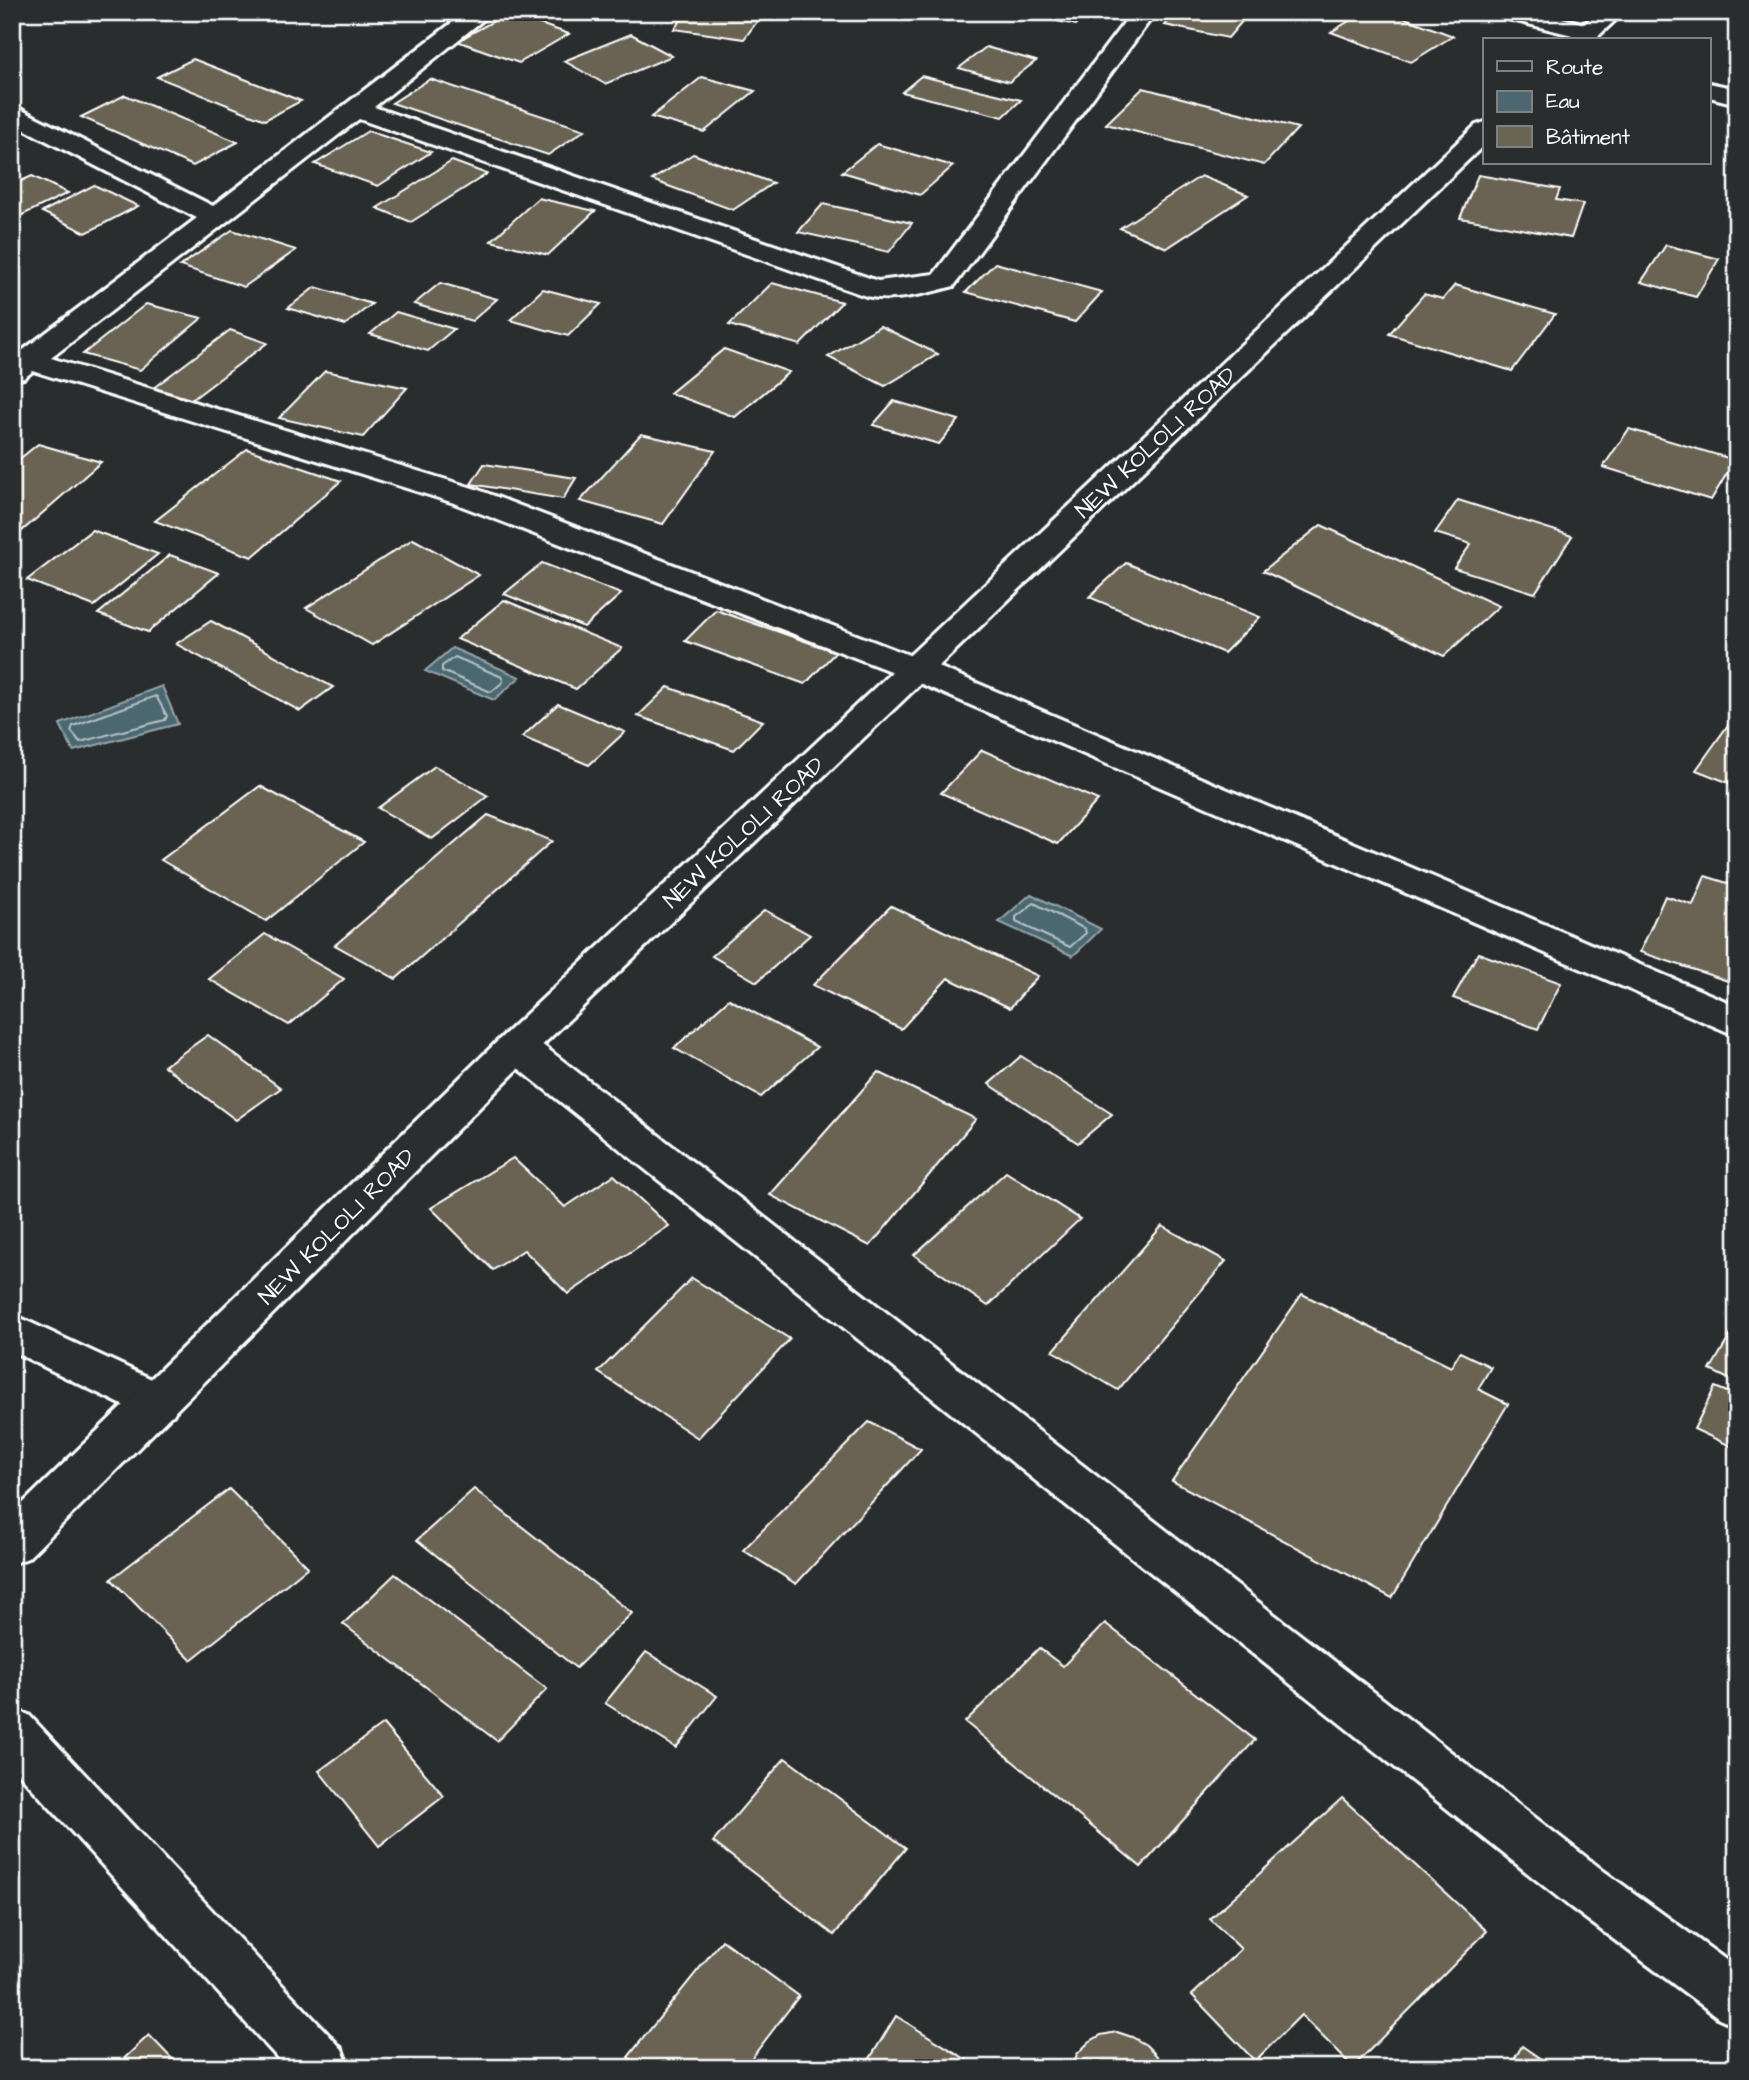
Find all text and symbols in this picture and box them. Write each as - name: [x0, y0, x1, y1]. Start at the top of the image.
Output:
- legend: [1483, 38, 1710, 164]
- text: Route: [1546, 53, 1603, 82]
- text: Eau: [1546, 87, 1580, 116]
- text: Bâtiment: [1546, 123, 1630, 152]
- street label: NEW KOLOLI ROAD: [1068, 359, 1243, 526]
- street label: NEW KOLOLI ROAD: [656, 749, 831, 916]
- street label: NEW KOLOLI ROAD: [251, 1141, 422, 1312]

